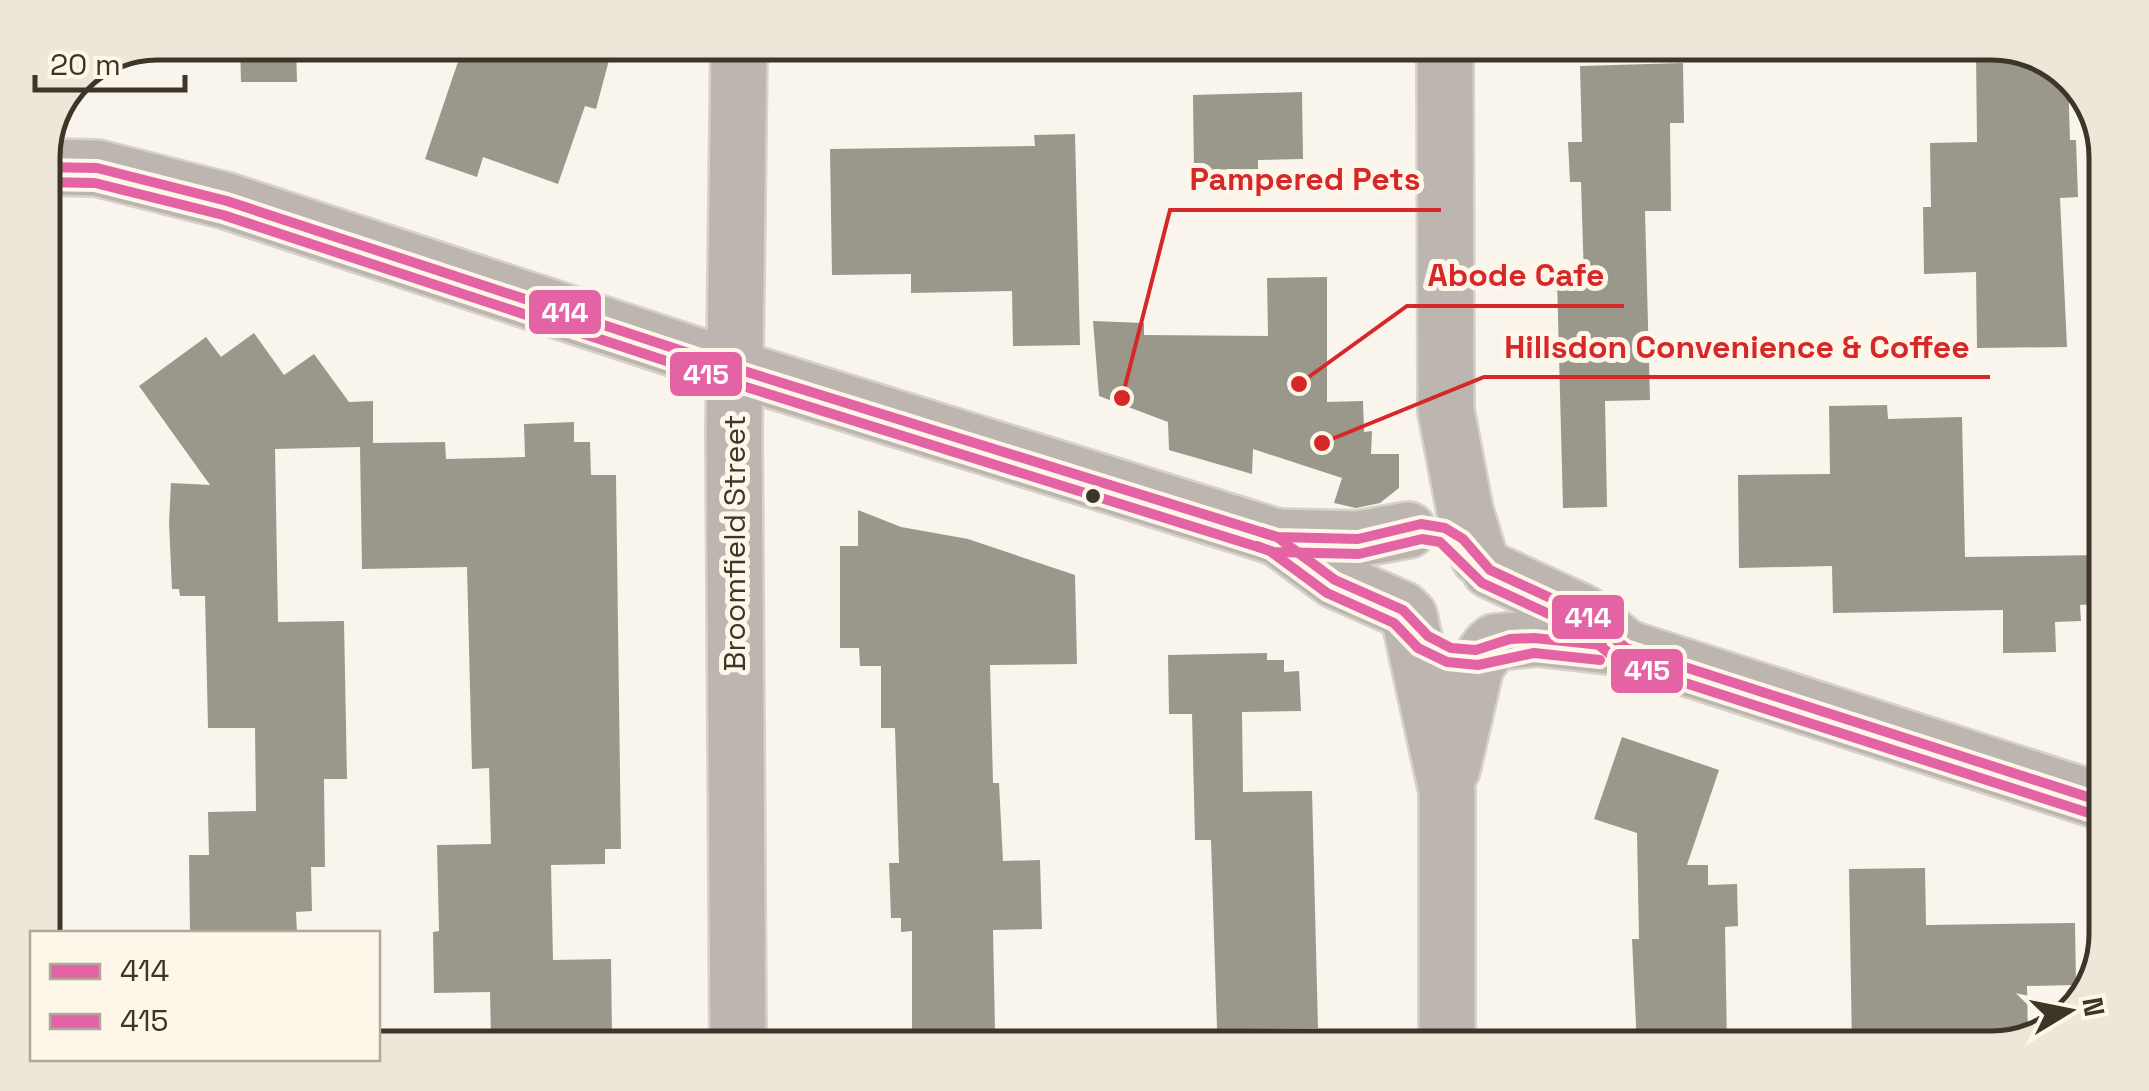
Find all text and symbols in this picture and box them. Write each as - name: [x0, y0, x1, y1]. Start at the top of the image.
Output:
- scale bar: [35, 30, 185, 92]
- text: 20 m: [50, 45, 121, 84]
- callout: Pampered Pets: [1170, 148, 1441, 210]
- text: Pampered Pets: [1189, 159, 1421, 199]
- callout: Abode Cafe: [1407, 244, 1624, 306]
- text: Abode Cafe: [1427, 255, 1605, 295]
- line badge: 414: [527, 288, 603, 336]
- text: 414: [541, 294, 589, 330]
- callout: Hillsdon Convenience & Coffee: [1484, 315, 1990, 377]
- text: Hillsdon Convenience & Coffee: [1504, 327, 1970, 367]
- line badge: 415: [668, 350, 744, 398]
- text: 415: [683, 356, 729, 392]
- street label: Broomfield Street: [715, 415, 754, 671]
- unlabelled marker: [1083, 486, 1103, 506]
- line badge: 414: [1550, 593, 1626, 641]
- text: 414: [1564, 599, 1612, 635]
- line badge: 415: [1609, 647, 1685, 695]
- text: 415: [1624, 652, 1670, 688]
- legend: [30, 931, 380, 1061]
- text: 414: [120, 951, 169, 990]
- north arrow: [2019, 961, 2119, 1061]
- text: N: [2074, 994, 2113, 1019]
- text: 415: [120, 1001, 169, 1040]

